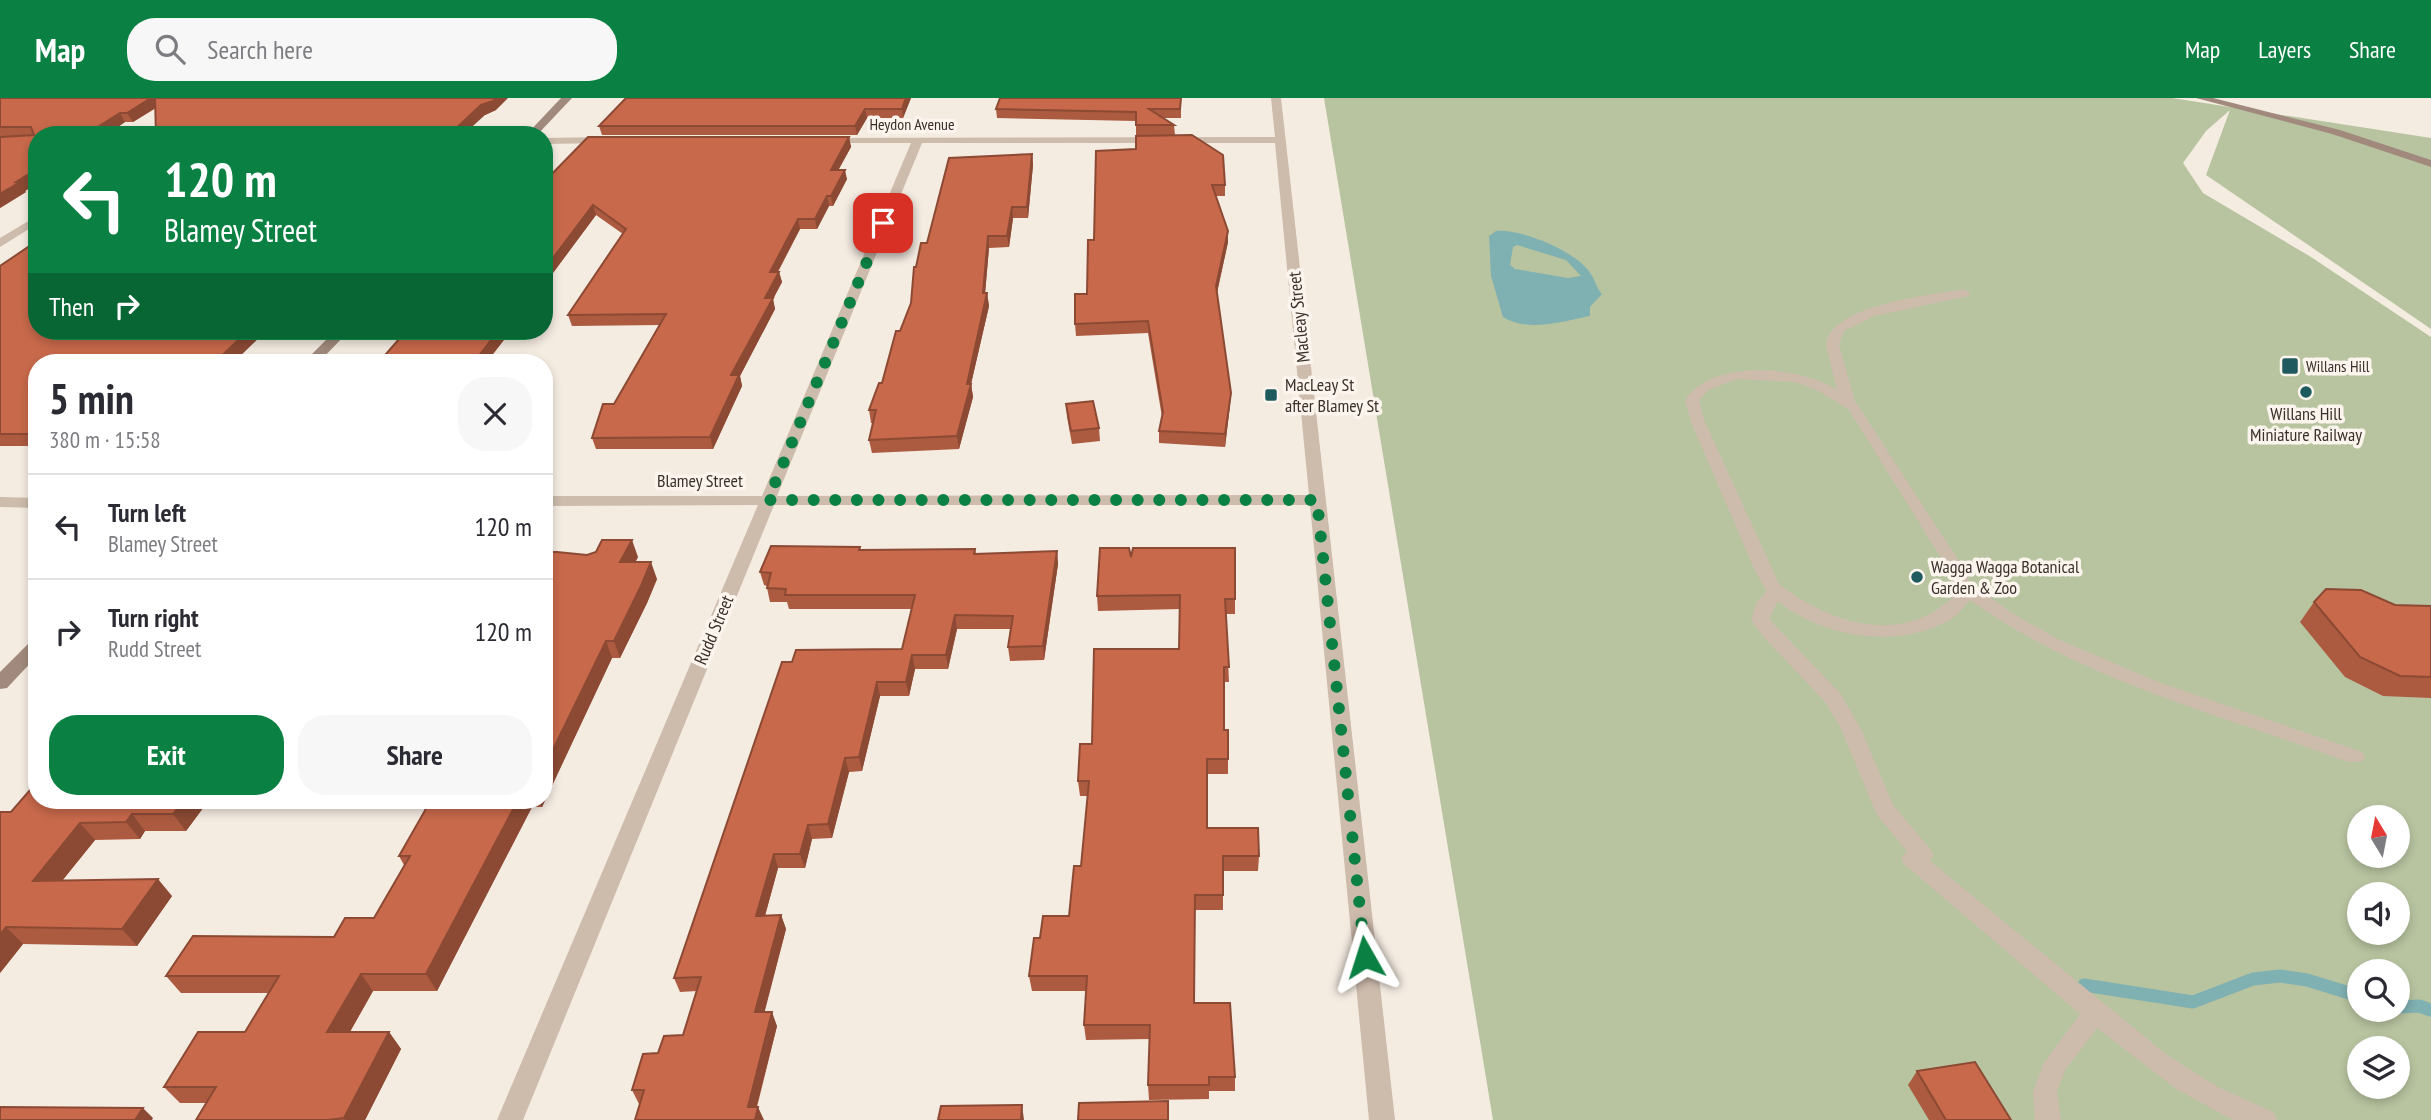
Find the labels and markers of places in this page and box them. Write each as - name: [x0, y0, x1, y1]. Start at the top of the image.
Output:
- pin: [853, 193, 913, 253]
- marker: Willans Hill: [2280, 356, 2300, 376]
- place label: Willans Hill: [2306, 356, 2370, 376]
- place label: MacLeay St after Blamey St: [1285, 373, 1379, 417]
- marker: Willans Hill Miniature Railway: [2298, 384, 2314, 400]
- marker: MacLeay St after Blamey St: [1263, 387, 1279, 403]
- place label: Willans Hill Miniature Railway: [2250, 402, 2362, 446]
- place label: Wagga Wagga Botanical Garden & Zoo: [1931, 555, 2080, 599]
- marker: Wagga Wagga Botanical Garden & Zoo: [1909, 569, 1925, 585]

